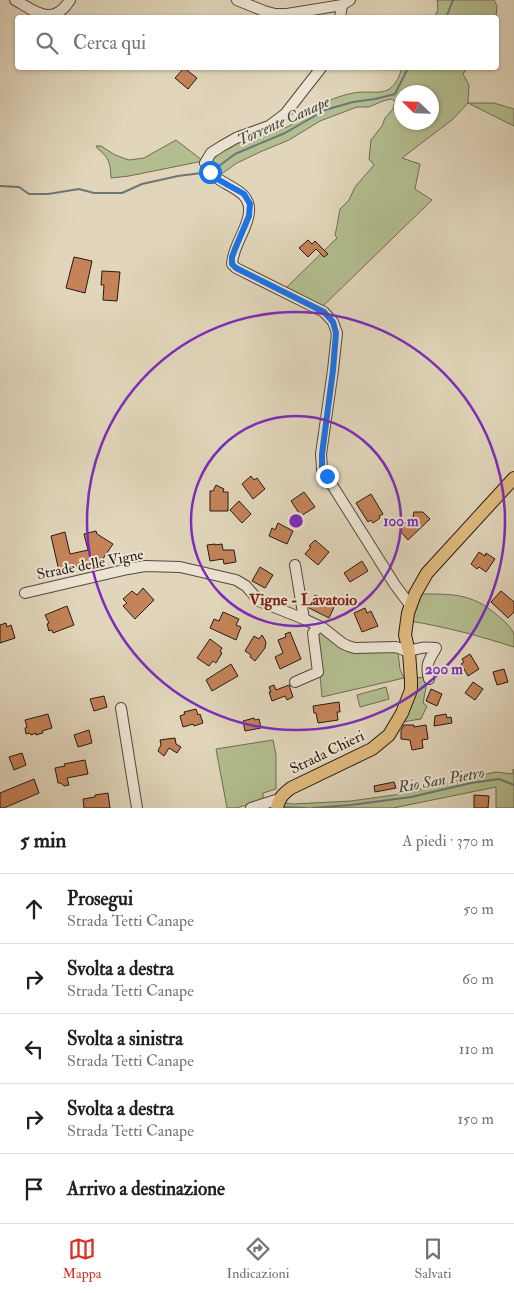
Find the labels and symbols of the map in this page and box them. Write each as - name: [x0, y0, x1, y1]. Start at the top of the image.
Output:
- north arrow: [394, 85, 439, 130]
- water label: Torrente Canape: [234, 91, 333, 150]
- route start: [199, 161, 222, 184]
- route end: [316, 465, 339, 488]
- centre of rings: [287, 512, 305, 530]
- text: 100 m: [383, 512, 419, 531]
- street label: Strade delle Vigne: [35, 545, 145, 584]
- district label: Vigne - Lavatoio: [248, 590, 357, 611]
- text: 200 m: [425, 660, 463, 679]
- street label: Strada Chieri: [287, 726, 367, 779]
- water label: Rio San Pietro: [395, 762, 486, 798]

